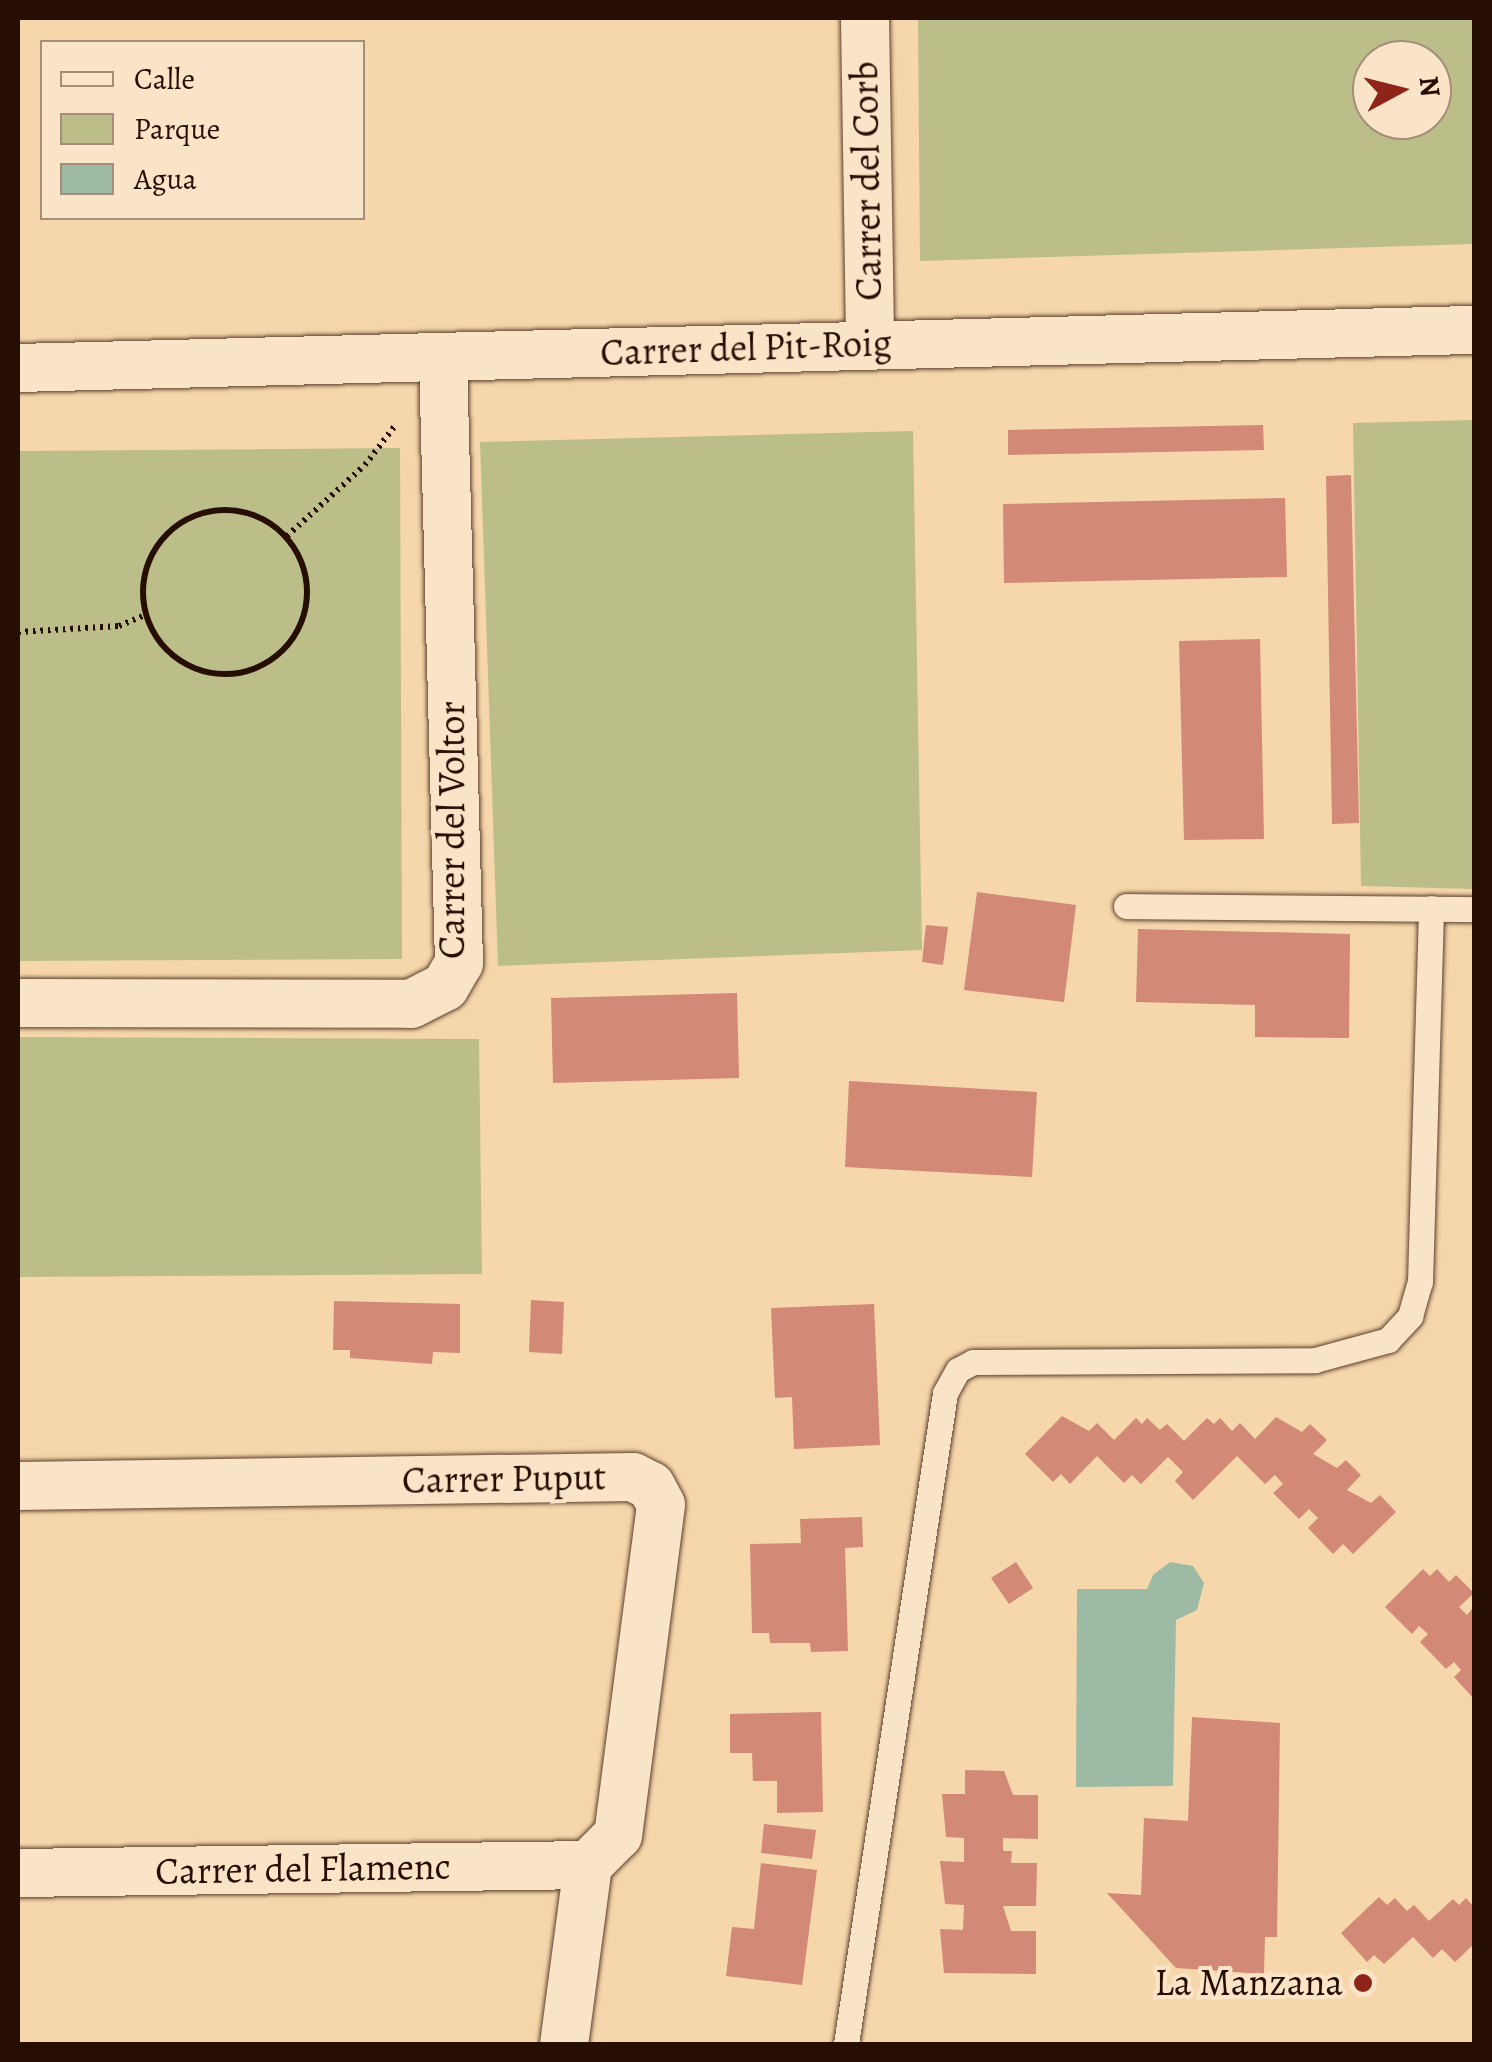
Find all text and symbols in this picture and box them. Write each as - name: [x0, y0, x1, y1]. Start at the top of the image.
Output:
- legend: [40, 40, 365, 220]
- north arrow: [1352, 40, 1452, 140]
- text: Calle: [134, 59, 195, 99]
- street label: Carrer del Corb: [842, 61, 892, 301]
- text: N: [1410, 74, 1450, 99]
- text: Parque: [134, 109, 220, 149]
- text: Agua: [134, 159, 197, 199]
- street label: Carrer del Pit-Roig: [600, 320, 892, 376]
- street label: Carrer del Voltor: [429, 701, 475, 959]
- street label: Carrer Puput: [402, 1454, 606, 1504]
- street label: Carrer del Flamenc: [155, 1844, 451, 1894]
- place label: La Manzana: [1154, 1960, 1343, 2006]
- marker: La Manzana: [1352, 1972, 1374, 1994]

